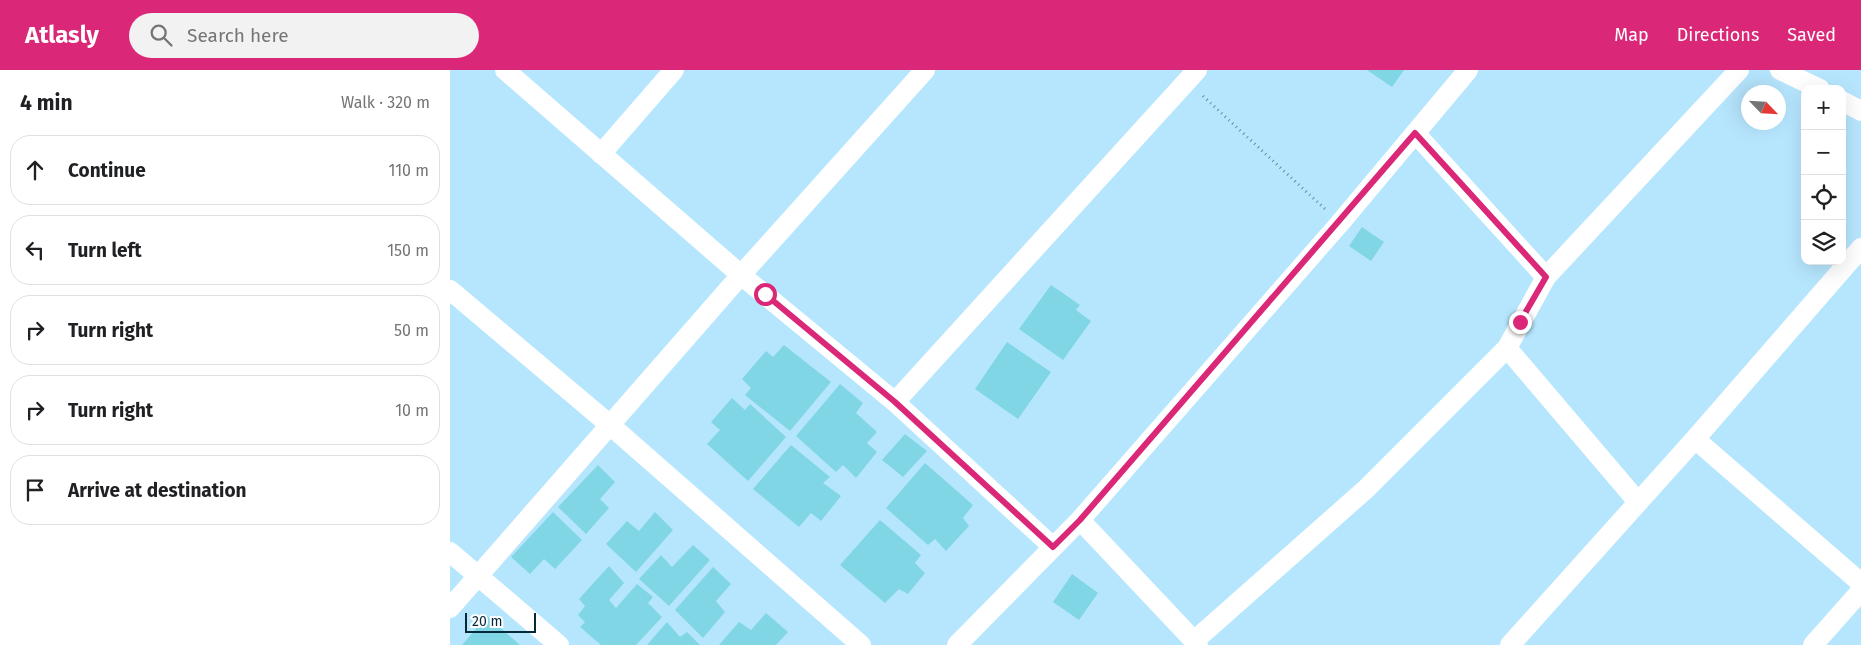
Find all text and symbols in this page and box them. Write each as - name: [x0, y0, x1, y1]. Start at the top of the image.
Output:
- search box: [129, 13, 479, 58]
- text: Atlasly: [25, 21, 99, 49]
- icon: search: [147, 21, 175, 49]
- text: Search here: [187, 24, 289, 47]
- text: Map: [1614, 24, 1649, 46]
- text: Directions: [1677, 24, 1759, 46]
- text: Saved: [1787, 24, 1836, 46]
- north arrow: [1741, 85, 1786, 130]
- map controls: [1801, 85, 1846, 265]
- button: +: [1801, 85, 1846, 130]
- text: 4 min: [20, 90, 73, 116]
- text: Walk · 320 m: [341, 93, 430, 112]
- button: −: [1801, 130, 1846, 175]
- icon: ahead: [21, 156, 49, 184]
- text: Continue: [68, 159, 146, 182]
- text: 110 m: [388, 161, 429, 180]
- button: locate: [1801, 175, 1846, 220]
- button: layers: [1801, 220, 1846, 265]
- icon: left: [21, 236, 49, 264]
- text: Turn left: [68, 239, 142, 262]
- text: 150 m: [387, 241, 429, 260]
- route start: [754, 283, 777, 306]
- route end: [1509, 311, 1532, 334]
- icon: right: [21, 316, 49, 344]
- text: Turn right: [68, 319, 153, 342]
- text: 50 m: [394, 321, 429, 340]
- icon: right: [21, 396, 49, 424]
- text: Turn right: [68, 399, 153, 422]
- text: 10 m: [395, 401, 429, 420]
- icon: arrive: [21, 476, 49, 504]
- text: Arrive at destination: [68, 479, 247, 502]
- scale bar: [465, 610, 536, 633]
- text: 20 m: [472, 613, 502, 630]

